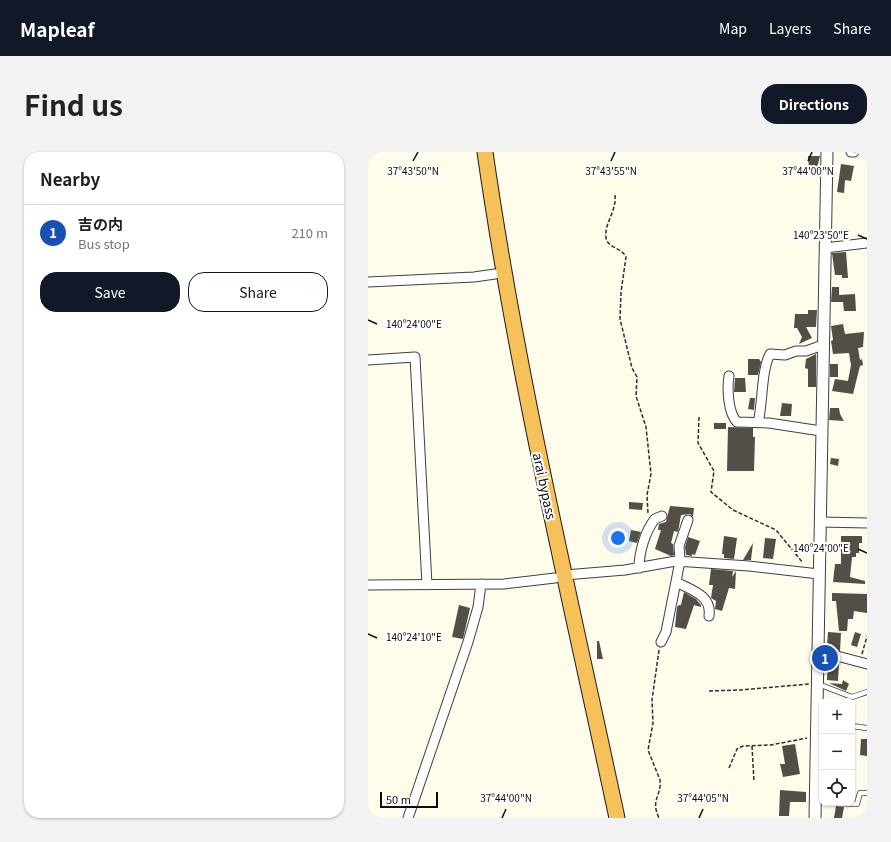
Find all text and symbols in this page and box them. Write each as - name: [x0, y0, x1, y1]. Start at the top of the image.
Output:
- text: Mapleaf: [20, 15, 95, 42]
- text: Map: [719, 18, 747, 38]
- text: Layers: [769, 18, 811, 38]
- text: Share: [833, 18, 871, 38]
- text: Find us: [24, 84, 123, 124]
- button: Directions: [761, 84, 867, 124]
- text: 37°43'50"N: [387, 163, 439, 178]
- text: 37°43'55"N: [585, 163, 637, 178]
- text: 37°44'00"N: [782, 163, 834, 178]
- text: Nearby: [40, 166, 100, 191]
- text: 吉の内: [78, 213, 123, 234]
- text: 1: [49, 223, 57, 242]
- text: 210 m: [291, 223, 328, 242]
- text: 140°23'50"E: [793, 227, 849, 242]
- text: Bus stop: [78, 234, 130, 253]
- button: Save: [40, 272, 180, 312]
- button: Share: [188, 272, 328, 312]
- text: 140°24'00"E: [386, 316, 442, 331]
- street label: arai bypass: [529, 451, 561, 521]
- your location: [608, 528, 628, 548]
- text: 140°24'00"E: [793, 540, 849, 555]
- text: 140°24'10"E: [386, 629, 442, 644]
- pin: 1: [812, 643, 838, 673]
- map controls: [819, 698, 855, 806]
- button: +: [819, 698, 855, 734]
- button: −: [819, 734, 855, 770]
- button: locate: [819, 770, 855, 806]
- scale bar: [380, 790, 438, 809]
- text: 37°44'00"N: [480, 790, 532, 805]
- text: 37°44'05"N: [677, 790, 729, 805]
- text: 50 m: [386, 791, 411, 807]

